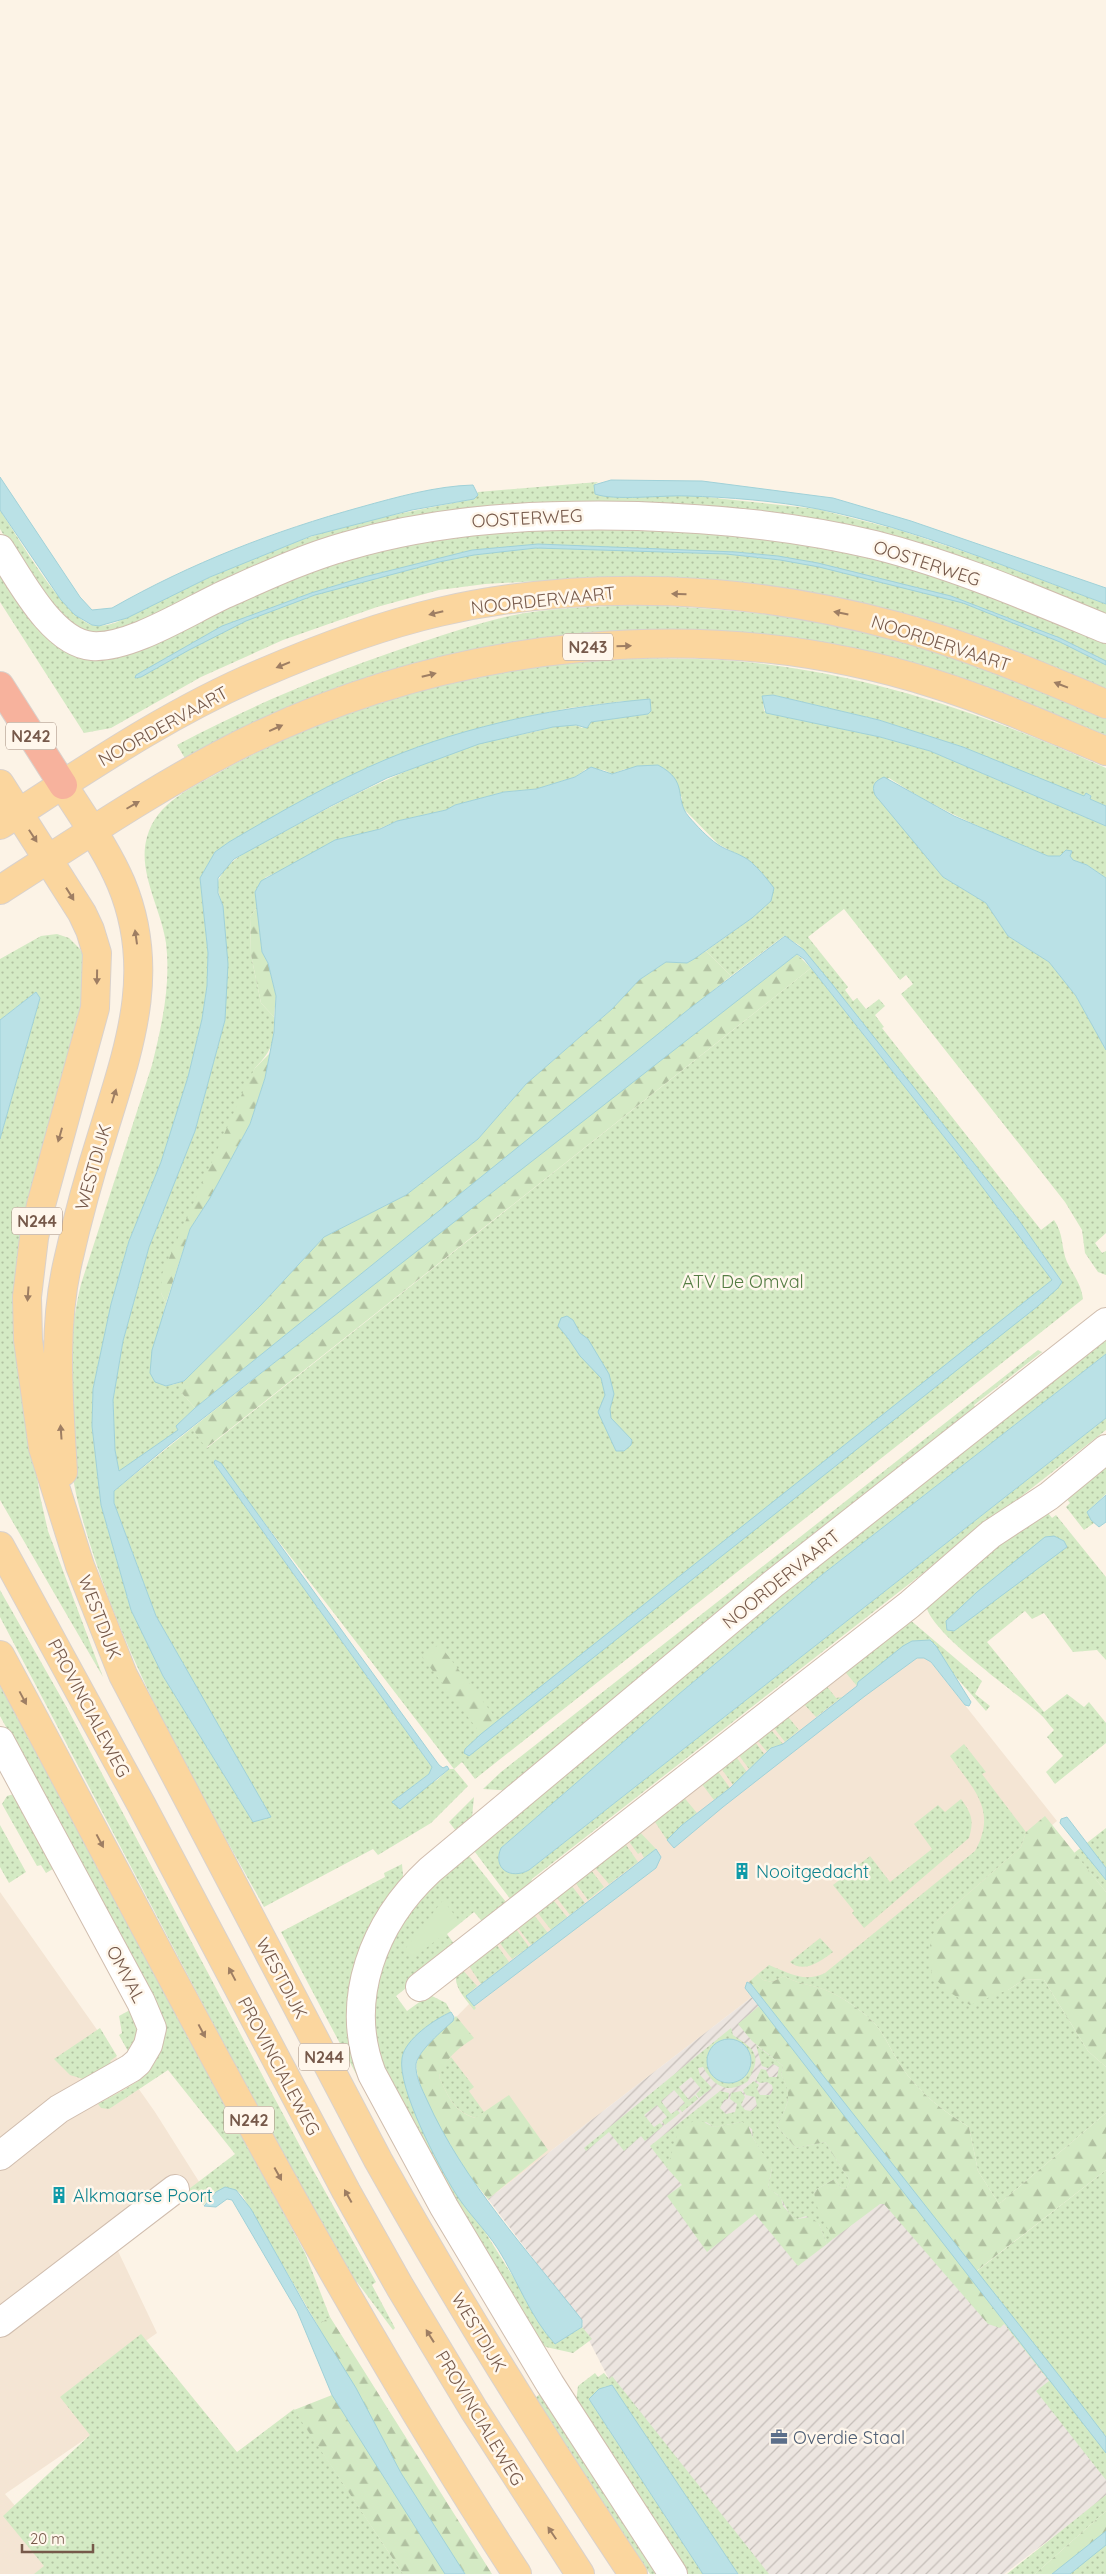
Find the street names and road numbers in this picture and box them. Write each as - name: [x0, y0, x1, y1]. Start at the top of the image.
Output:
- street label: OOSTERWEG: [471, 504, 583, 532]
- street label: OOSTERWEG: [871, 535, 983, 591]
- street label: NOORDERVAART: [470, 581, 616, 619]
- street label: NOORDERVAART: [868, 610, 1014, 676]
- road number: N243: [563, 634, 613, 660]
- street label: NOORDERVAART: [94, 681, 232, 771]
- road number: N242: [6, 722, 56, 749]
- street label: WESTDIJK: [70, 1121, 116, 1213]
- road number: N244: [12, 1208, 62, 1234]
- street label: NOORDERVAART: [717, 1524, 845, 1634]
- street label: WESTDIJK: [73, 1572, 127, 1662]
- street label: PROVINCIALEWEG: [43, 1635, 135, 1781]
- street label: WESTDIJK: [251, 1934, 313, 2022]
- street label: OMVAL: [101, 1942, 151, 2007]
- street label: PROVINCIALEWEG: [233, 1993, 325, 2139]
- road number: N244: [299, 2044, 349, 2070]
- road number: N242: [224, 2106, 274, 2134]
- street label: WESTDIJK: [446, 2288, 512, 2376]
- street label: PROVINCIALEWEG: [431, 2346, 529, 2490]

